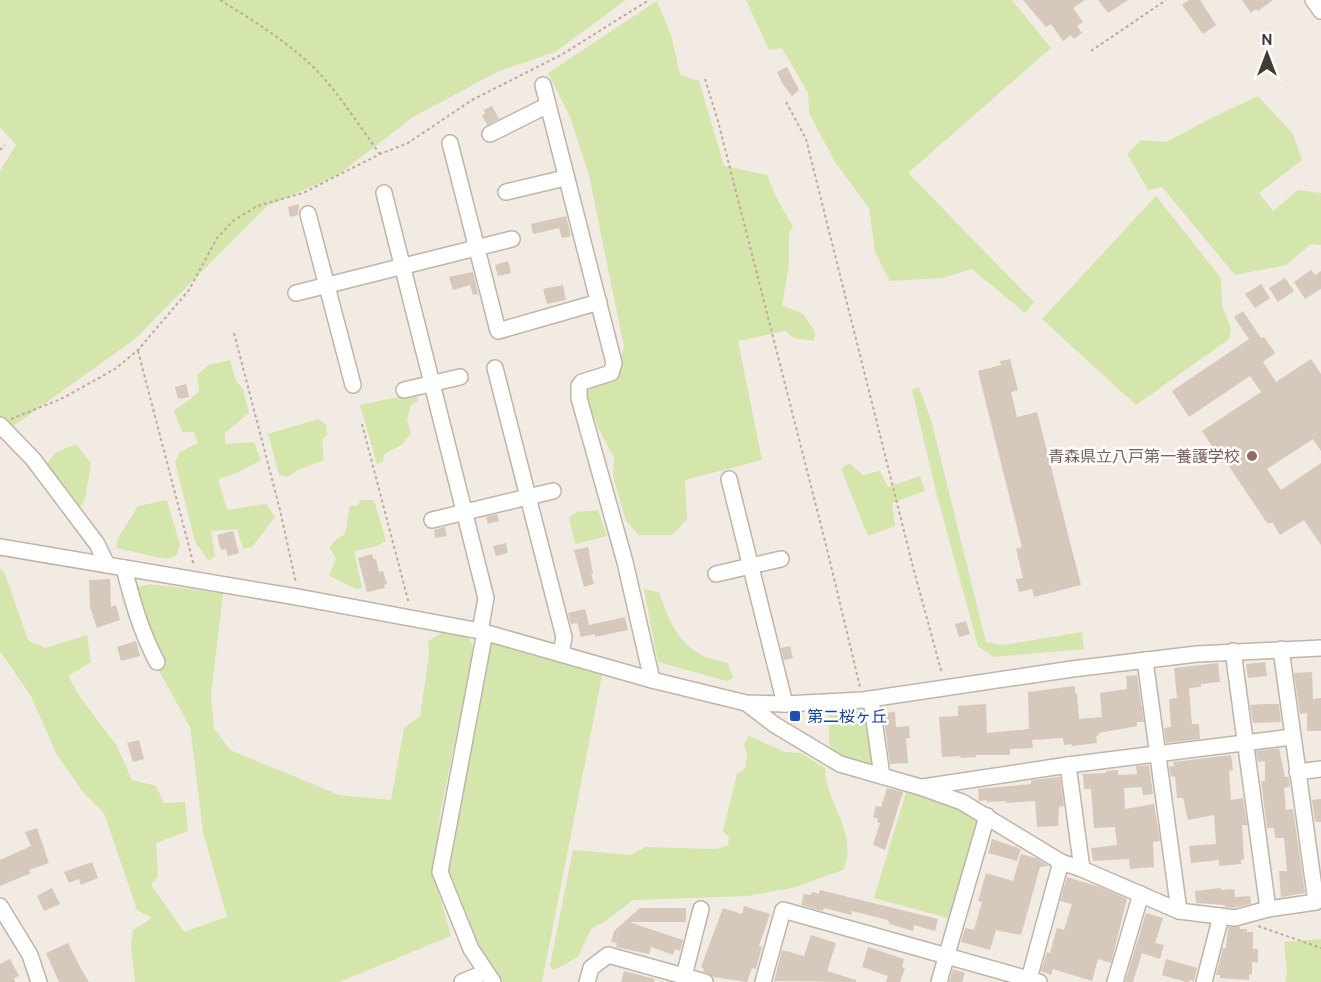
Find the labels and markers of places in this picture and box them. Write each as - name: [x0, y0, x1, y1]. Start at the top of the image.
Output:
- place label: 青森県立八戸第一養護学校: [1048, 447, 1240, 466]
- marker: 青森県立八戸第一養護学校: [1245, 449, 1259, 463]
- place label: 第二桜ヶ丘: [807, 707, 887, 726]
- marker: 第二桜ヶ丘: [788, 709, 802, 723]

